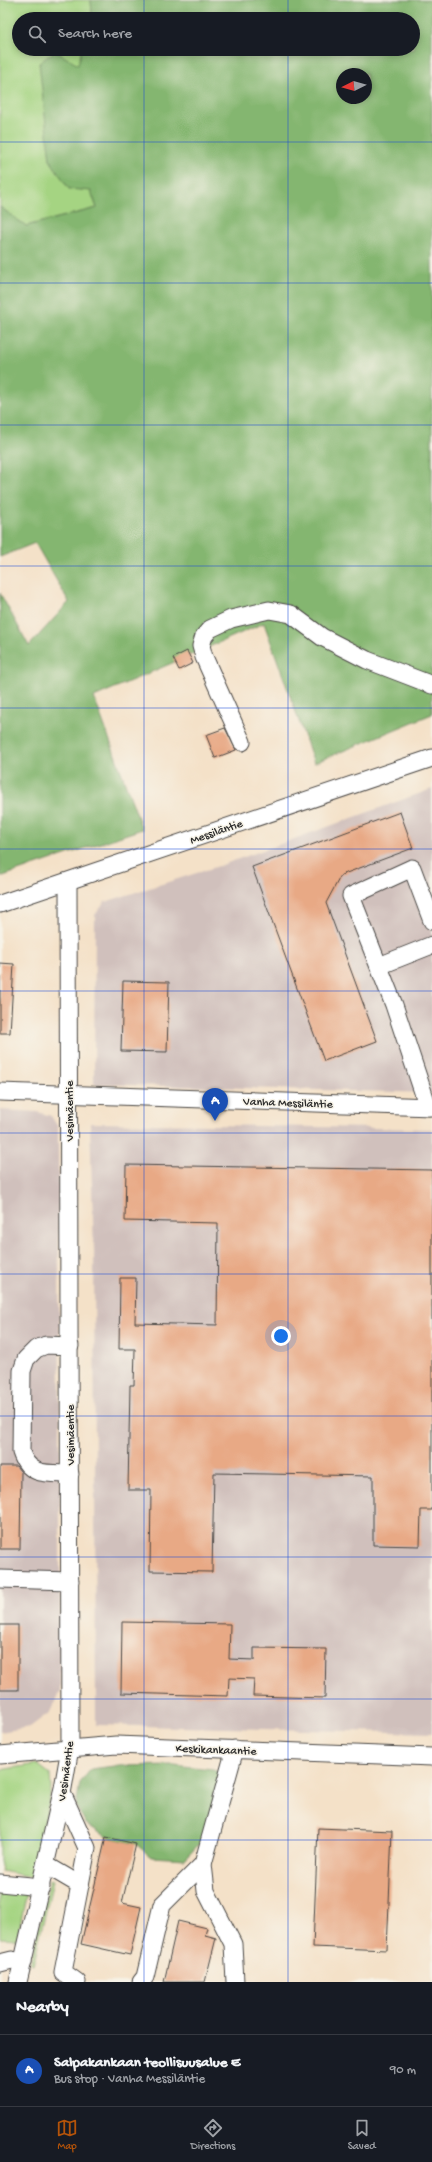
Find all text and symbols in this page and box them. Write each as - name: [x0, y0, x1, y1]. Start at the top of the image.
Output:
- search box: [12, 12, 420, 56]
- icon: search: [26, 23, 48, 45]
- text: Search here: [58, 25, 132, 43]
- north arrow: [336, 68, 372, 104]
- street label: Messiläntie: [189, 817, 246, 848]
- street label: Vesimäentie: [64, 1080, 78, 1142]
- pin: A: [202, 1088, 228, 1121]
- street label: Vanha Messiläntie: [242, 1095, 334, 1113]
- your location: [271, 1326, 291, 1346]
- street label: Vesimäentie: [65, 1404, 79, 1466]
- street label: Vesimäentie: [56, 1739, 78, 1803]
- street label: Keskikankaantie: [175, 1743, 257, 1759]
- text: Nearby: [16, 1998, 69, 2018]
- text: Salpakankaan teollisuusalue E: [54, 2054, 240, 2072]
- text: A: [25, 2063, 33, 2078]
- text: 90 m: [390, 2063, 416, 2078]
- text: Bus stop · Vanha Messiläntie: [54, 2072, 205, 2087]
- tab: Map: [56, 2117, 78, 2153]
- tab: Directions: [191, 2117, 235, 2153]
- tab: Saved: [348, 2117, 376, 2153]

